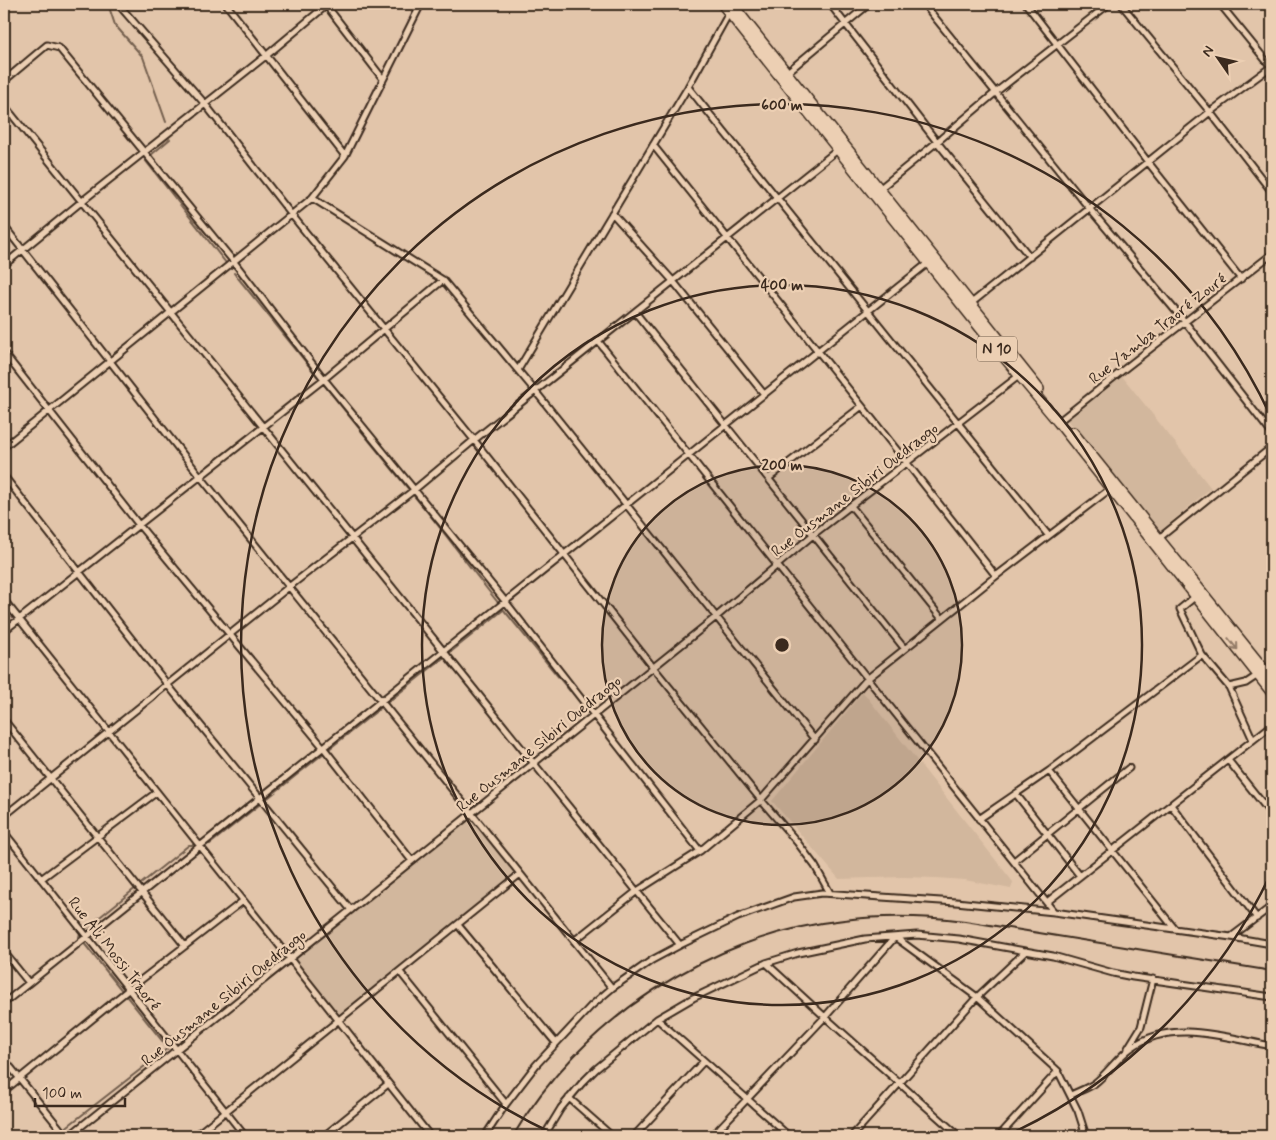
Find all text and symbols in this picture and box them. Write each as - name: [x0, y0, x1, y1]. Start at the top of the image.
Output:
- north arrow: [1194, 32, 1244, 82]
- text: N: [1198, 42, 1218, 60]
- text: 600 m: [761, 96, 803, 116]
- street label: Rue Yamba Traoré Zouré: [1085, 269, 1231, 390]
- text: 400 m: [761, 276, 803, 296]
- road number: N 10: [977, 336, 1017, 362]
- street label: Rue Ousmane Sibiri Ouedraogo: [767, 418, 943, 563]
- text: 200 m: [762, 456, 803, 476]
- centre of rings: [773, 636, 791, 654]
- one-way arrow: [1227, 637, 1238, 650]
- street label: Rue Ousmane Sibiri Ouedraogo: [452, 671, 627, 818]
- street label: Rue Ali Mossi Traoré: [63, 893, 165, 1015]
- street label: Rue Ousmane Sibiri Ouedraogo: [137, 925, 312, 1072]
- scale bar: [35, 1075, 125, 1107]
- text: 100 m: [42, 1084, 82, 1104]

